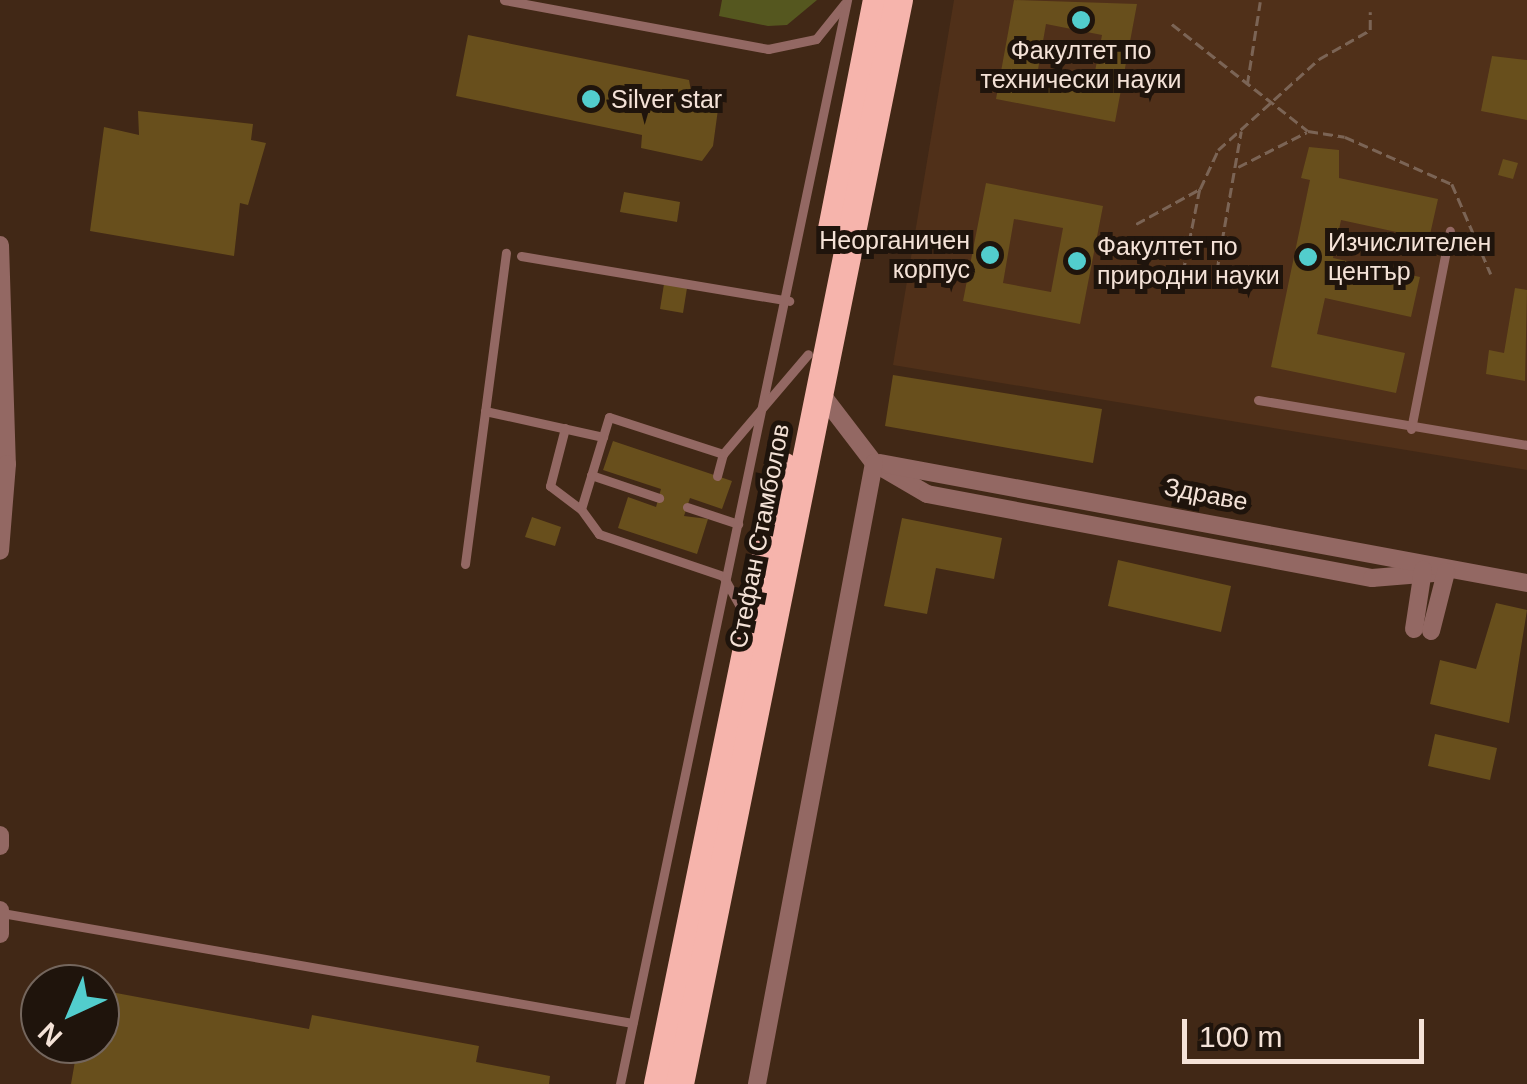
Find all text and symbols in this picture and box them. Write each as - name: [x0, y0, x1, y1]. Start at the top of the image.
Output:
- marker: Факултет по технически науки: [1070, 9, 1092, 31]
- place label: Факултет по технически науки: [981, 36, 1181, 95]
- place label: Silver star: [611, 84, 722, 114]
- marker: Silver star: [580, 88, 602, 110]
- place label: Неорганичен корпус: [819, 226, 970, 285]
- place label: Изчислителен център: [1328, 228, 1491, 287]
- place label: Факултет по природни науки: [1097, 232, 1280, 291]
- marker: Неорганичен корпус: [979, 244, 1001, 266]
- marker: Изчислителен център: [1297, 246, 1319, 268]
- marker: Факултет по природни науки: [1066, 250, 1088, 272]
- street label: Стефан Стамболов: [723, 421, 795, 651]
- street label: Здраве: [1162, 471, 1250, 517]
- north arrow: [20, 964, 120, 1064]
- scale bar: [1187, 999, 1430, 1061]
- text: N: [32, 1016, 68, 1053]
- text: 100 m: [1199, 1020, 1282, 1053]

